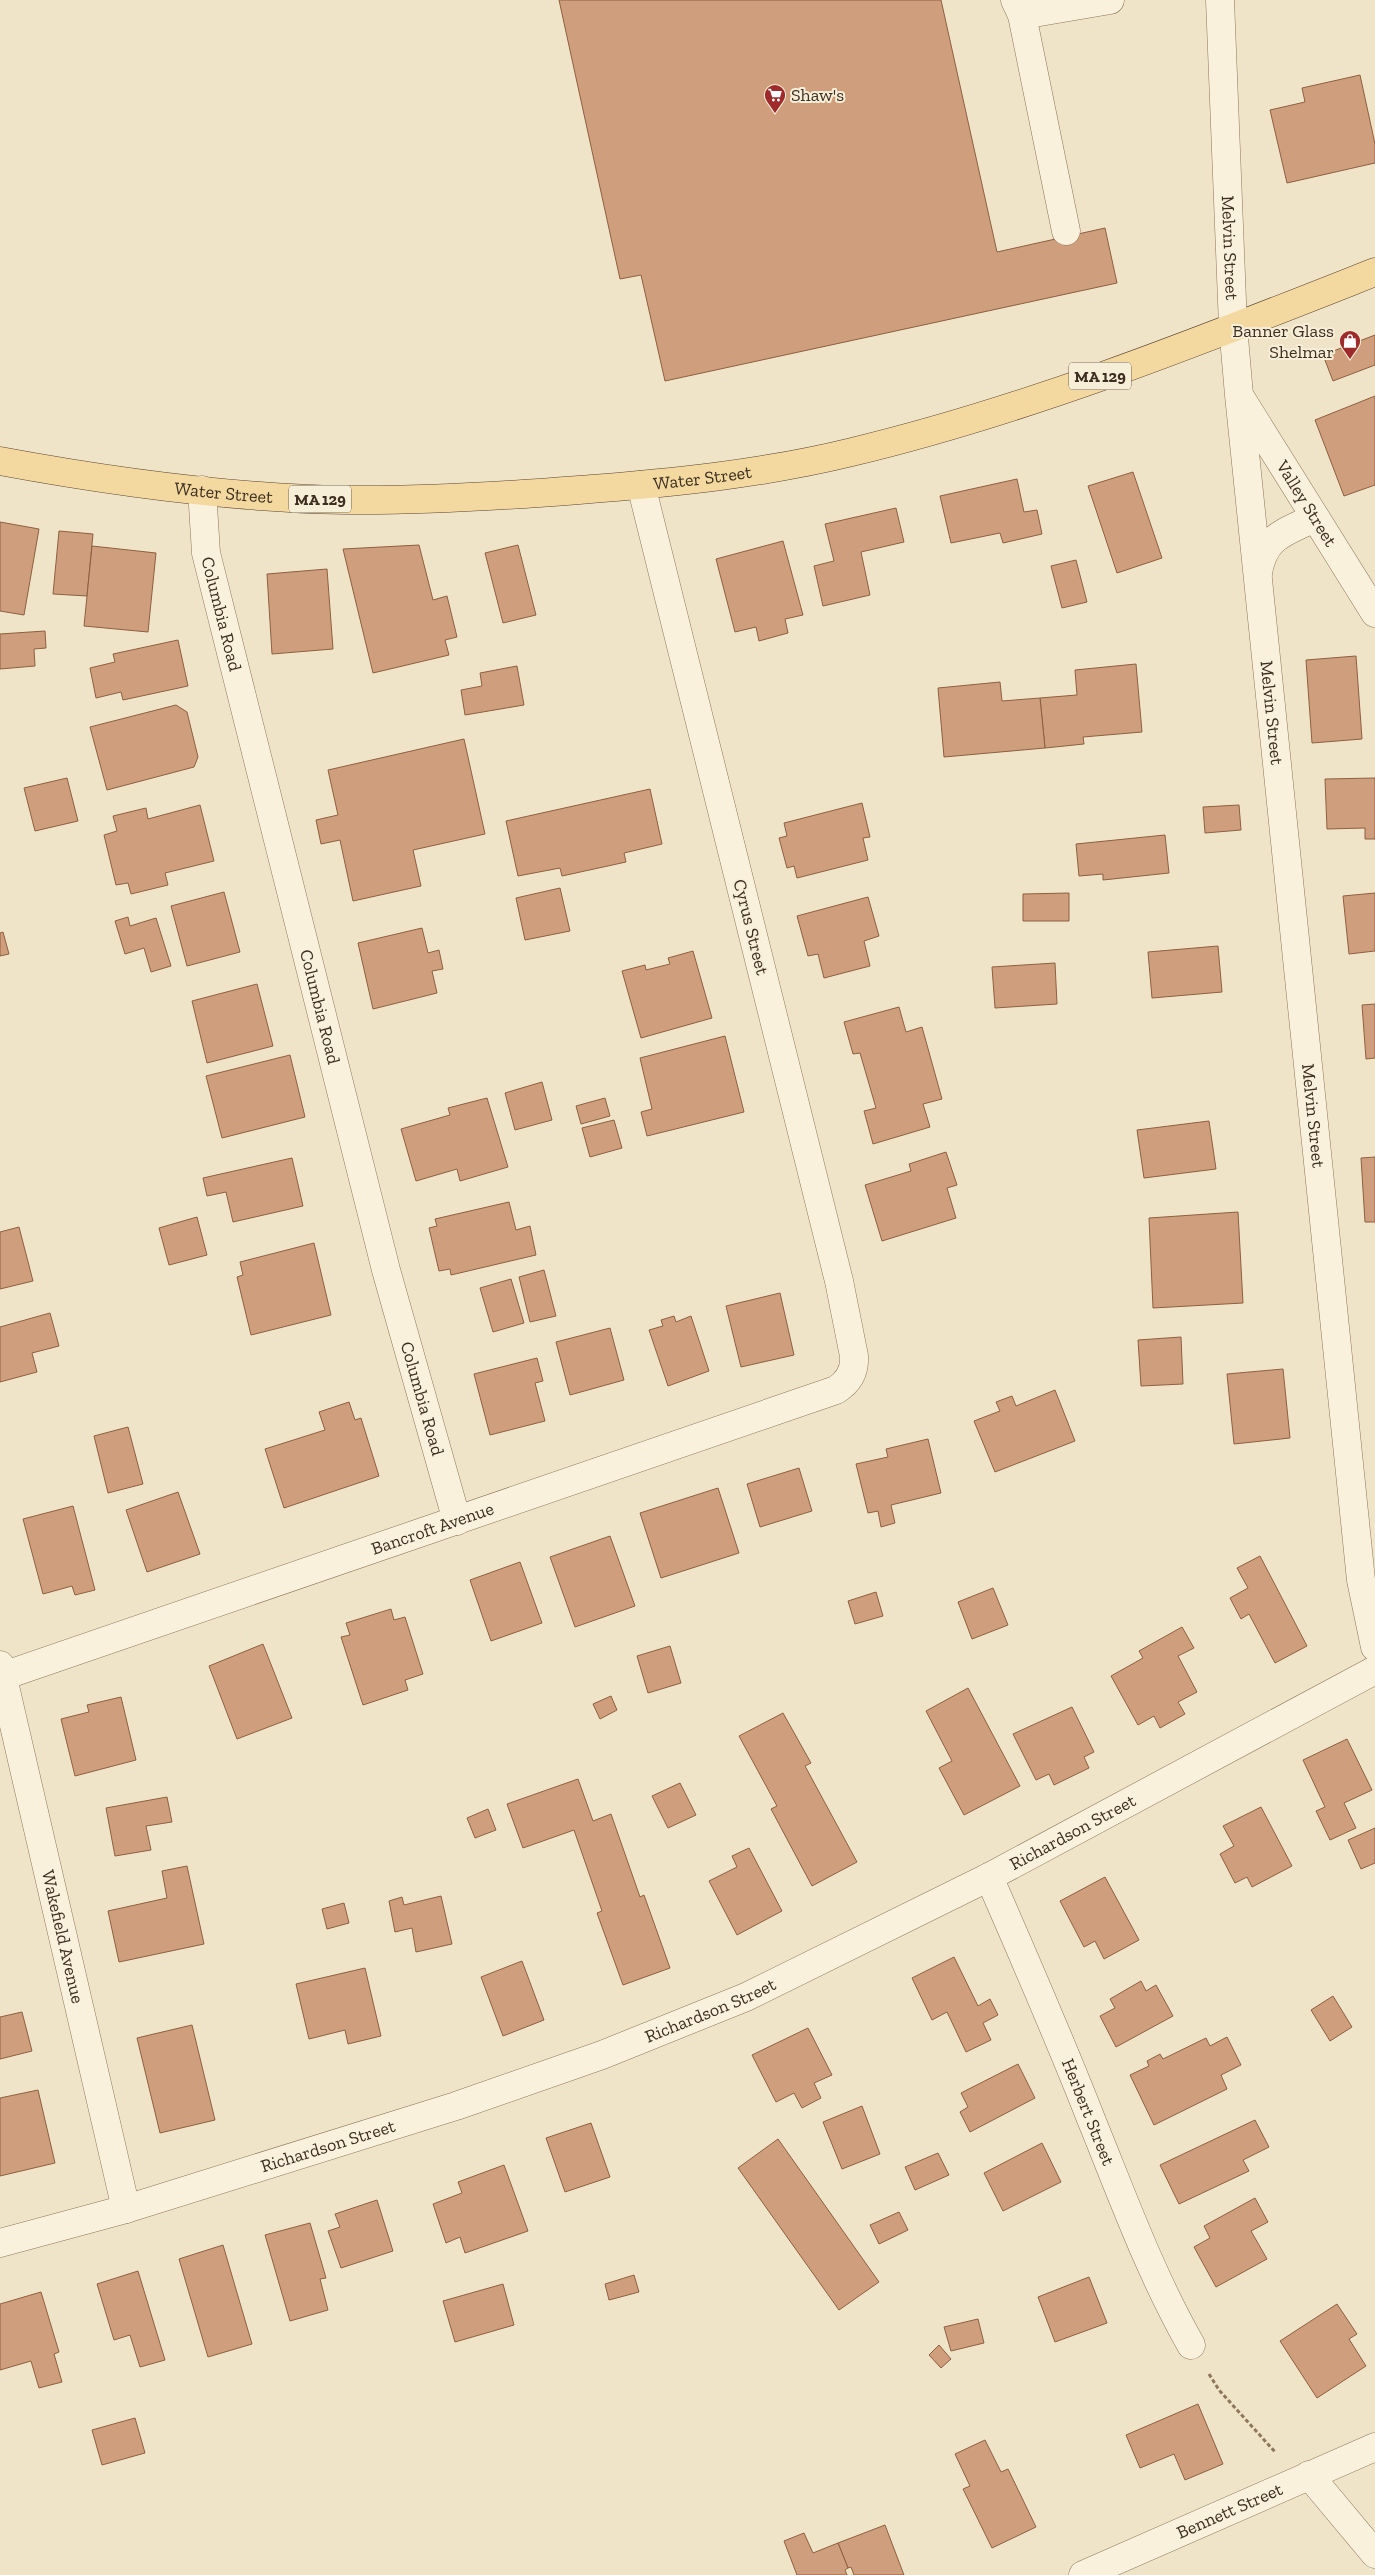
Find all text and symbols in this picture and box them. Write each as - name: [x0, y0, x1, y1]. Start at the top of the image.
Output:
- supermarket icon: Shaw's: [763, 83, 787, 114]
- place label: Shaw's: [791, 84, 844, 106]
- street label: Melvin Street: [1217, 195, 1243, 301]
- place label: Banner Glass Shelmar: [1232, 320, 1334, 363]
- shop icon: Banner Glass Shelmar: [1338, 329, 1362, 360]
- road number: MA 129: [1069, 362, 1131, 390]
- street label: Valley Street: [1271, 456, 1342, 551]
- street label: Water Street: [652, 461, 753, 495]
- street label: Water Street: [173, 477, 274, 508]
- road number: MA 129: [289, 486, 351, 512]
- street label: Columbia Road: [196, 554, 246, 674]
- street label: Melvin Street: [1255, 660, 1288, 766]
- street label: Cyrus Street: [728, 877, 774, 977]
- street label: Columbia Road: [295, 947, 345, 1067]
- street label: Melvin Street: [1297, 1063, 1330, 1169]
- street label: Columbia Road: [396, 1339, 449, 1458]
- street label: Bancroft Avenue: [368, 1497, 497, 1560]
- street label: Richardson Street: [1006, 1789, 1140, 1875]
- street label: Wakefield Avenue: [37, 1868, 89, 2006]
- street label: Richardson Street: [642, 1973, 780, 2048]
- street label: Herbert Street: [1057, 2055, 1120, 2169]
- street label: Richardson Street: [258, 2115, 398, 2177]
- street label: Bennett Street: [1173, 2478, 1286, 2544]

